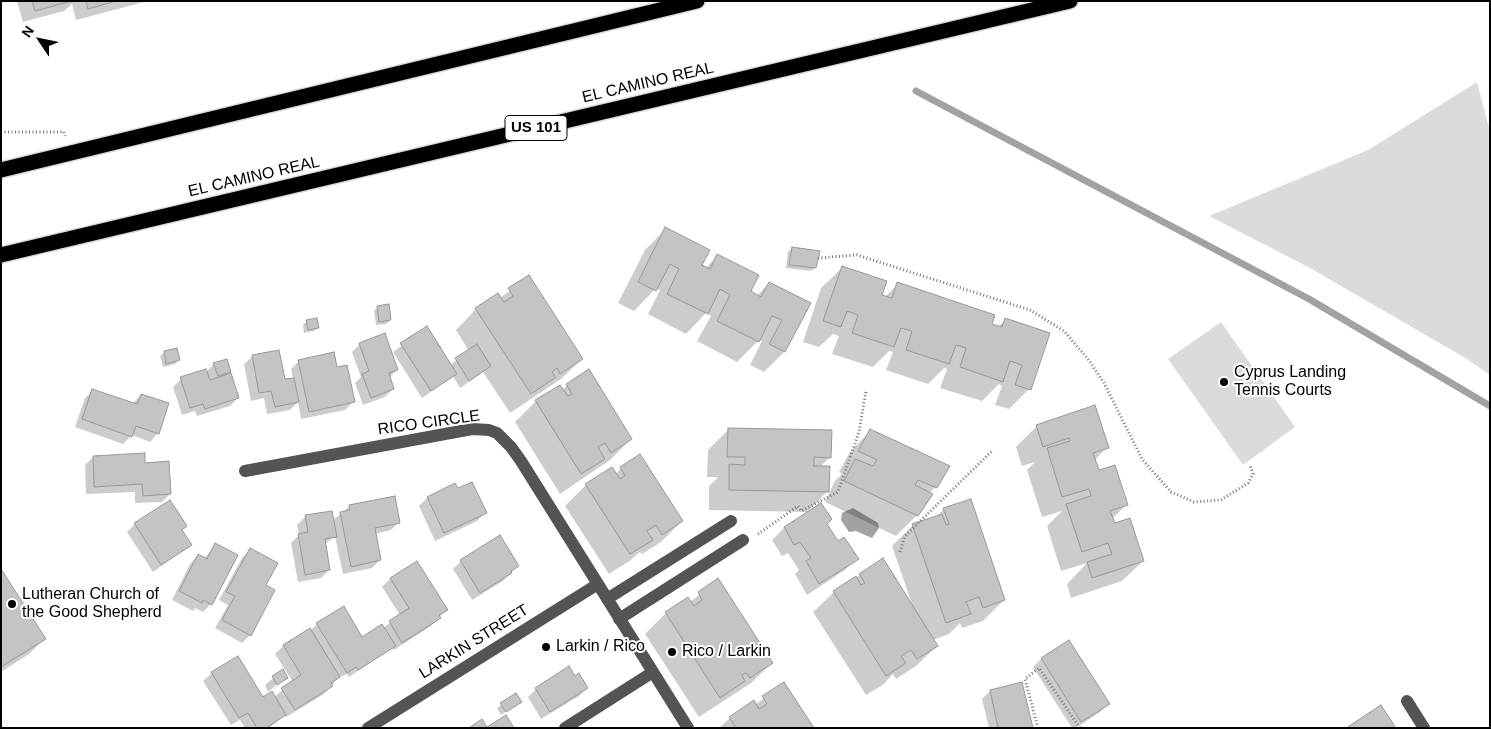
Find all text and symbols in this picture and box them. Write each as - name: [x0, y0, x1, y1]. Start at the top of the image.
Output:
- north arrow: [15, 15, 65, 65]
- text: N: [18, 23, 37, 40]
- street label: EL CAMINO REAL: [580, 59, 716, 107]
- road number: US 101: [505, 116, 567, 140]
- street label: EL CAMINO REAL: [186, 153, 322, 201]
- place label: Cyprus Landing Tennis Courts: [1234, 363, 1346, 401]
- marker: Cyprus Landing Tennis Courts: [1218, 376, 1230, 388]
- street label: RICO CIRCLE: [377, 406, 481, 440]
- place label: Lutheran Church of the Good Shepherd: [22, 585, 162, 623]
- marker: Lutheran Church of the Good Shepherd: [6, 598, 18, 610]
- street label: LARKIN STREET: [416, 601, 532, 683]
- place label: Larkin / Rico: [556, 637, 645, 657]
- marker: Larkin / Rico: [540, 641, 552, 653]
- place label: Rico / Larkin: [682, 642, 771, 662]
- marker: Rico / Larkin: [666, 646, 678, 658]

